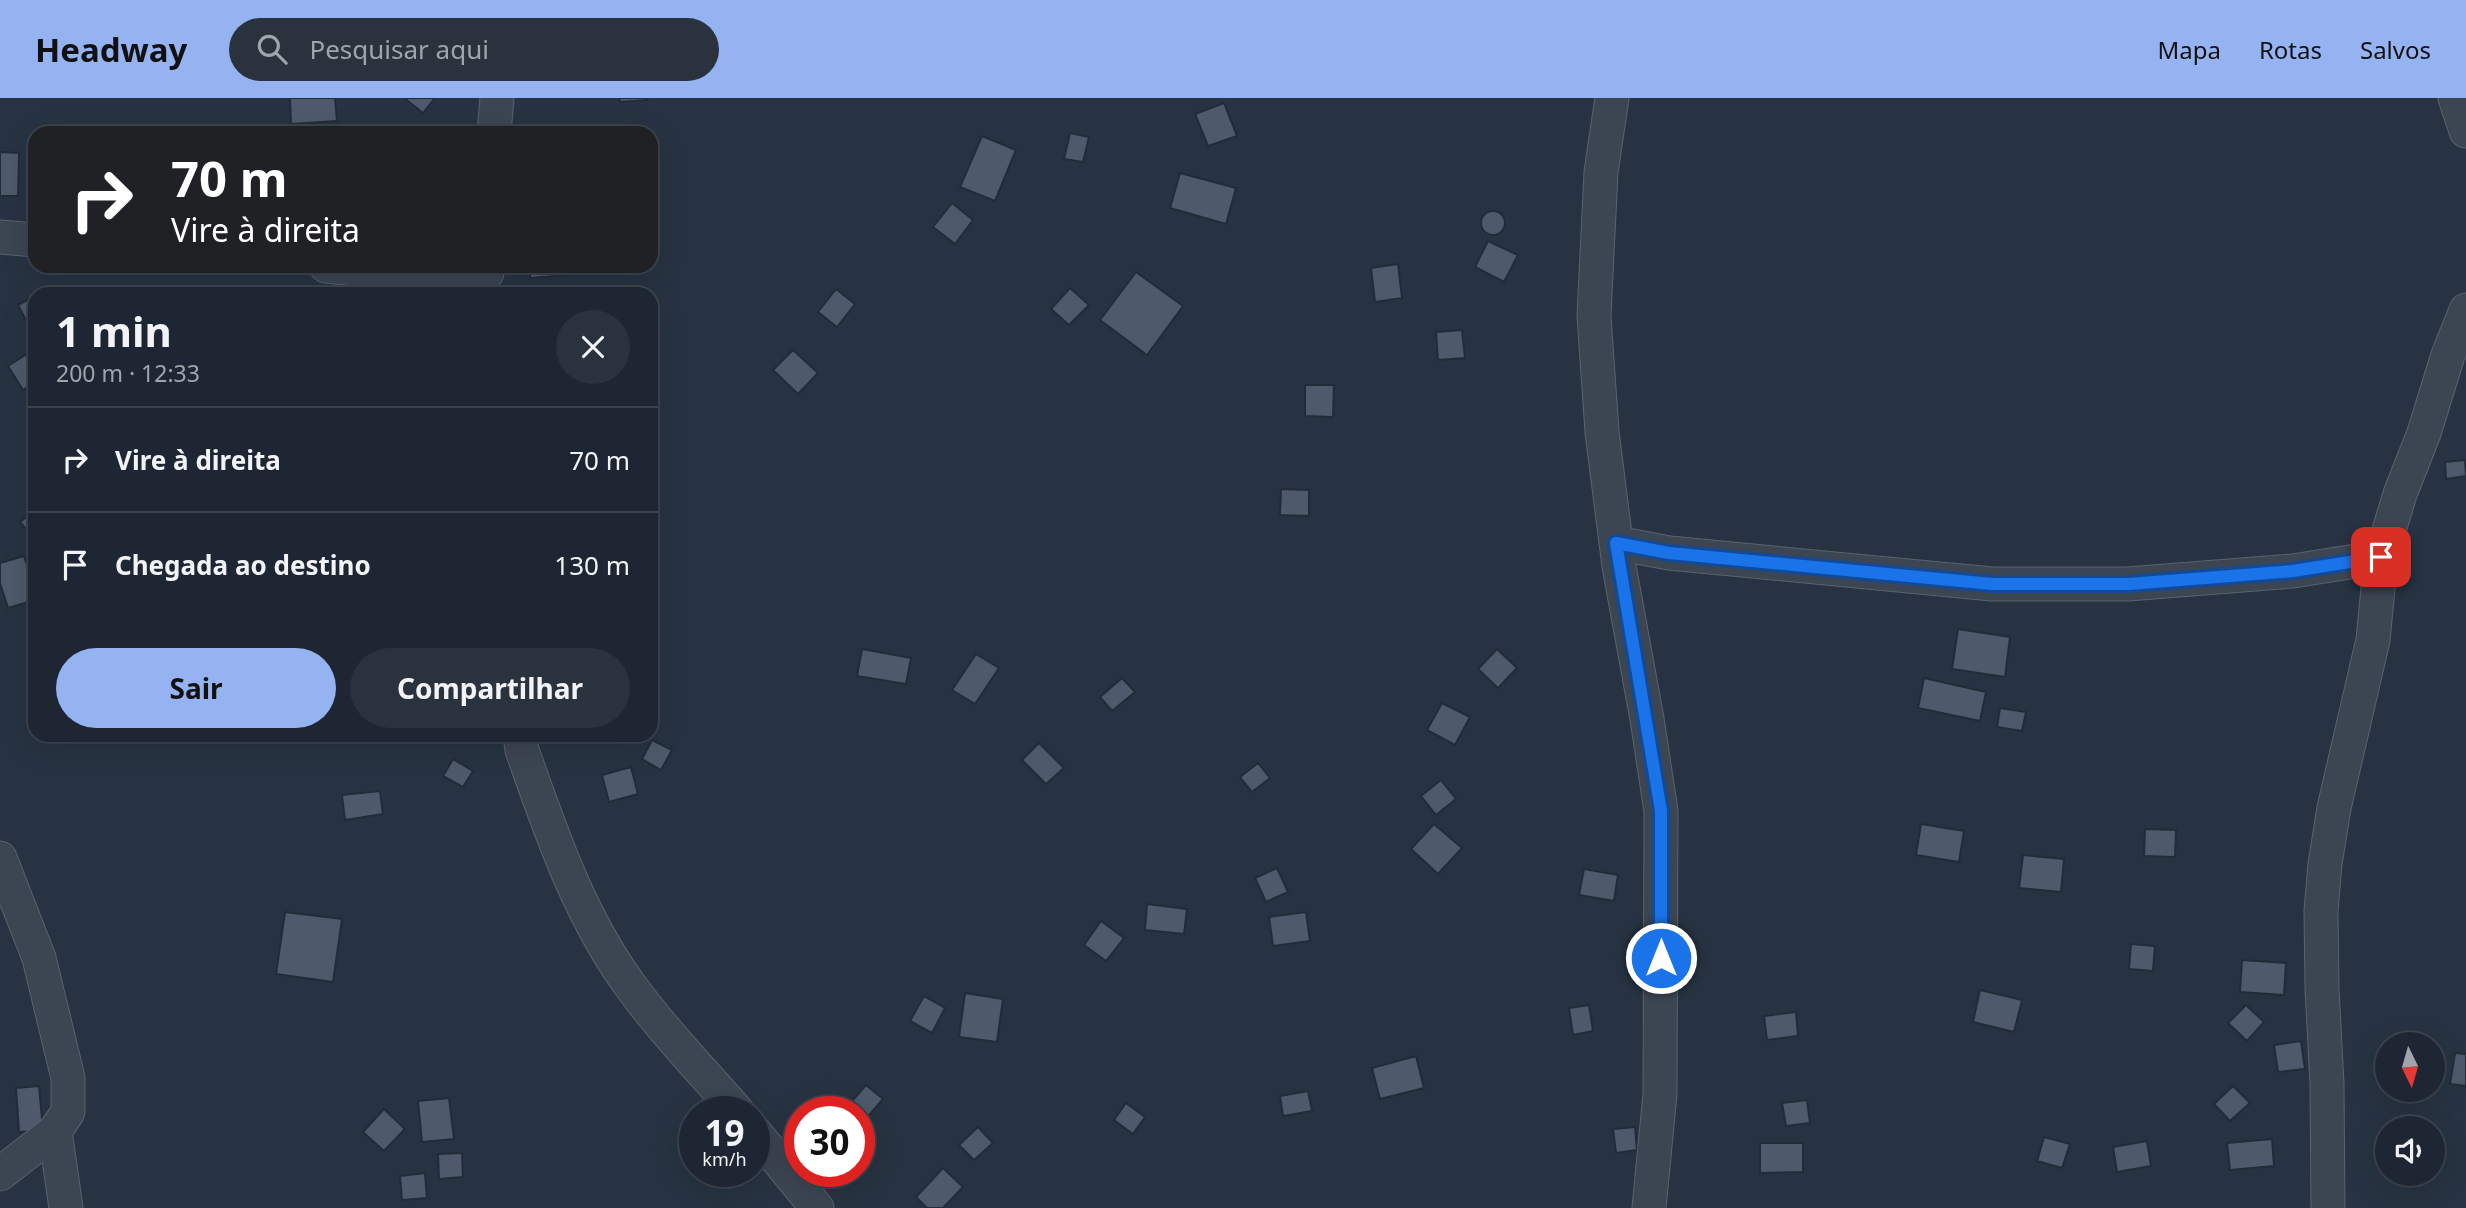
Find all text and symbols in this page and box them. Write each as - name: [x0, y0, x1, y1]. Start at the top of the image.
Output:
- search box: [229, 18, 719, 81]
- text: Headway: [35, 27, 187, 72]
- icon: search: [253, 30, 291, 68]
- text: Pesquisar aqui: [309, 31, 489, 67]
- text: Mapa: [2157, 33, 2221, 66]
- text: Rotas: [2259, 33, 2322, 66]
- text: Salvos: [2360, 33, 2431, 66]
- text: 70 m: [171, 145, 288, 211]
- icon: right: [56, 154, 147, 245]
- text: Vire à direita: [171, 208, 360, 251]
- text: 1 min: [56, 302, 172, 359]
- button: close: [556, 310, 630, 384]
- text: 200 m · 12:33: [56, 357, 200, 389]
- icon: right: [56, 441, 94, 479]
- text: Vire à direita: [115, 442, 281, 478]
- text: 70 m: [569, 442, 630, 478]
- pin: [2351, 527, 2411, 587]
- icon: arrive: [2362, 538, 2400, 576]
- icon: arrive: [56, 546, 94, 584]
- text: Chegada ao destino: [115, 547, 371, 583]
- text: 130 m: [554, 547, 630, 583]
- button: Sair: [56, 648, 336, 728]
- button: Compartilhar: [350, 648, 630, 728]
- position arrow: [1624, 921, 1698, 995]
- north arrow: [2375, 1032, 2445, 1102]
- map controls: [2375, 1032, 2445, 1186]
- speed limit sign: 30: [784, 1096, 875, 1187]
- text: 19: [704, 1109, 745, 1156]
- button: sound: [2375, 1116, 2445, 1186]
- text: km/h: [702, 1147, 747, 1171]

